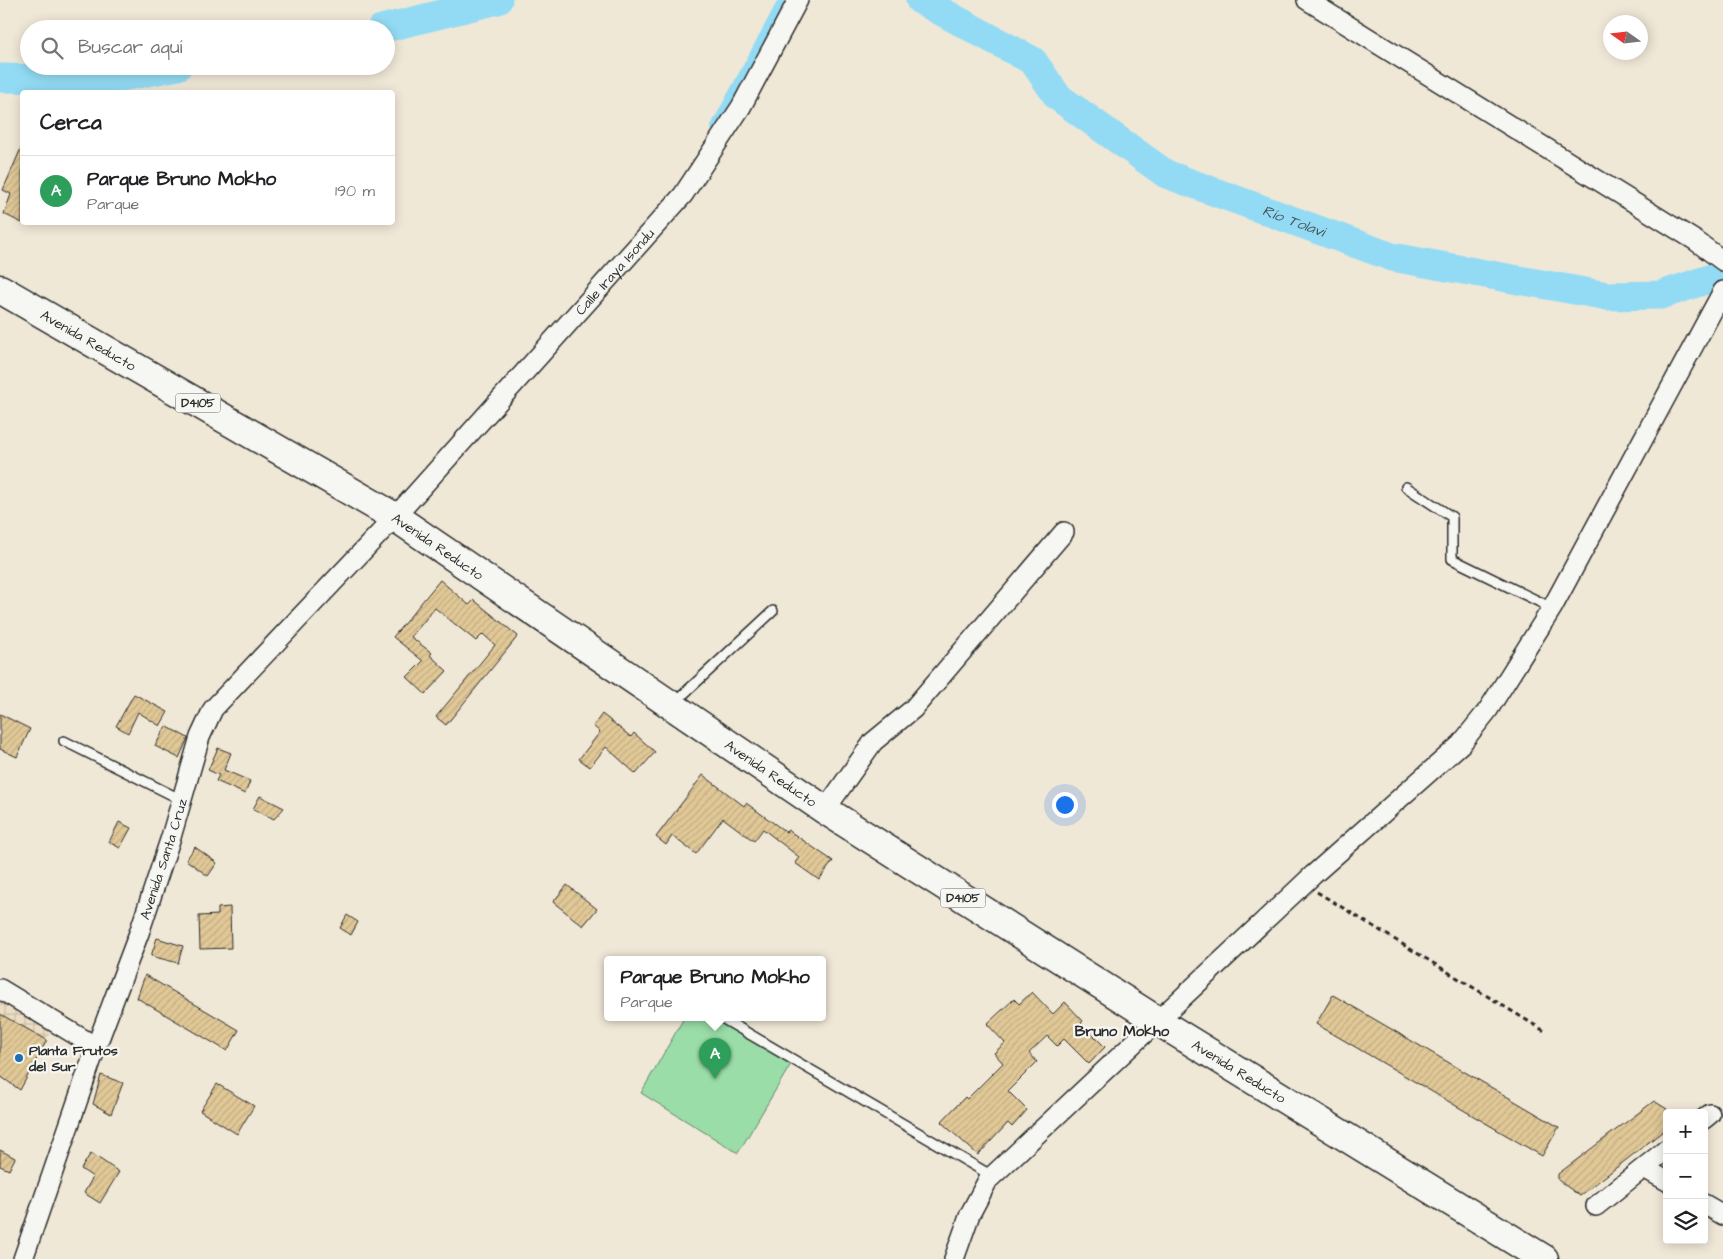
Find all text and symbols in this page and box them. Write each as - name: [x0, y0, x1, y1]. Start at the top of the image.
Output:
- north arrow: [1603, 15, 1648, 60]
- search box: [20, 20, 395, 75]
- icon: search: [38, 34, 66, 62]
- text: Buscar aquí: [78, 34, 182, 61]
- text: Cerca: [40, 108, 102, 137]
- text: Parque Bruno Mokho: [87, 166, 276, 193]
- text: A: [51, 180, 61, 202]
- text: 190 m: [335, 180, 375, 202]
- text: Parque: [87, 193, 139, 215]
- water label: Río Tolavi: [1259, 200, 1329, 243]
- street label: Calle Iraya Isondu: [571, 224, 659, 320]
- street label: Avenida Reducto: [36, 305, 139, 376]
- road number: D4105: [176, 393, 220, 412]
- street label: Avenida Reducto: [387, 509, 487, 586]
- street label: Avenida Reducto: [720, 736, 820, 812]
- your location: [1052, 792, 1078, 818]
- street label: Avenida Santa Cruz: [135, 796, 193, 922]
- road number: D4105: [940, 888, 986, 908]
- popup: [604, 956, 826, 1021]
- text: Parque Bruno Mokho: [620, 964, 810, 991]
- text: Parque: [620, 991, 673, 1013]
- district label: Bruno Mokho: [1075, 1021, 1170, 1042]
- street label: Avenida Reducto: [1188, 1035, 1290, 1109]
- pin: A: [699, 1038, 731, 1079]
- place label: Planta Frutos del Sur: [28, 1041, 118, 1077]
- marker: Planta Frutos del Sur: [13, 1052, 25, 1064]
- map controls: [1663, 1109, 1708, 1244]
- button: +: [1663, 1109, 1708, 1154]
- button: −: [1663, 1154, 1708, 1199]
- button: layers: [1663, 1199, 1708, 1244]

